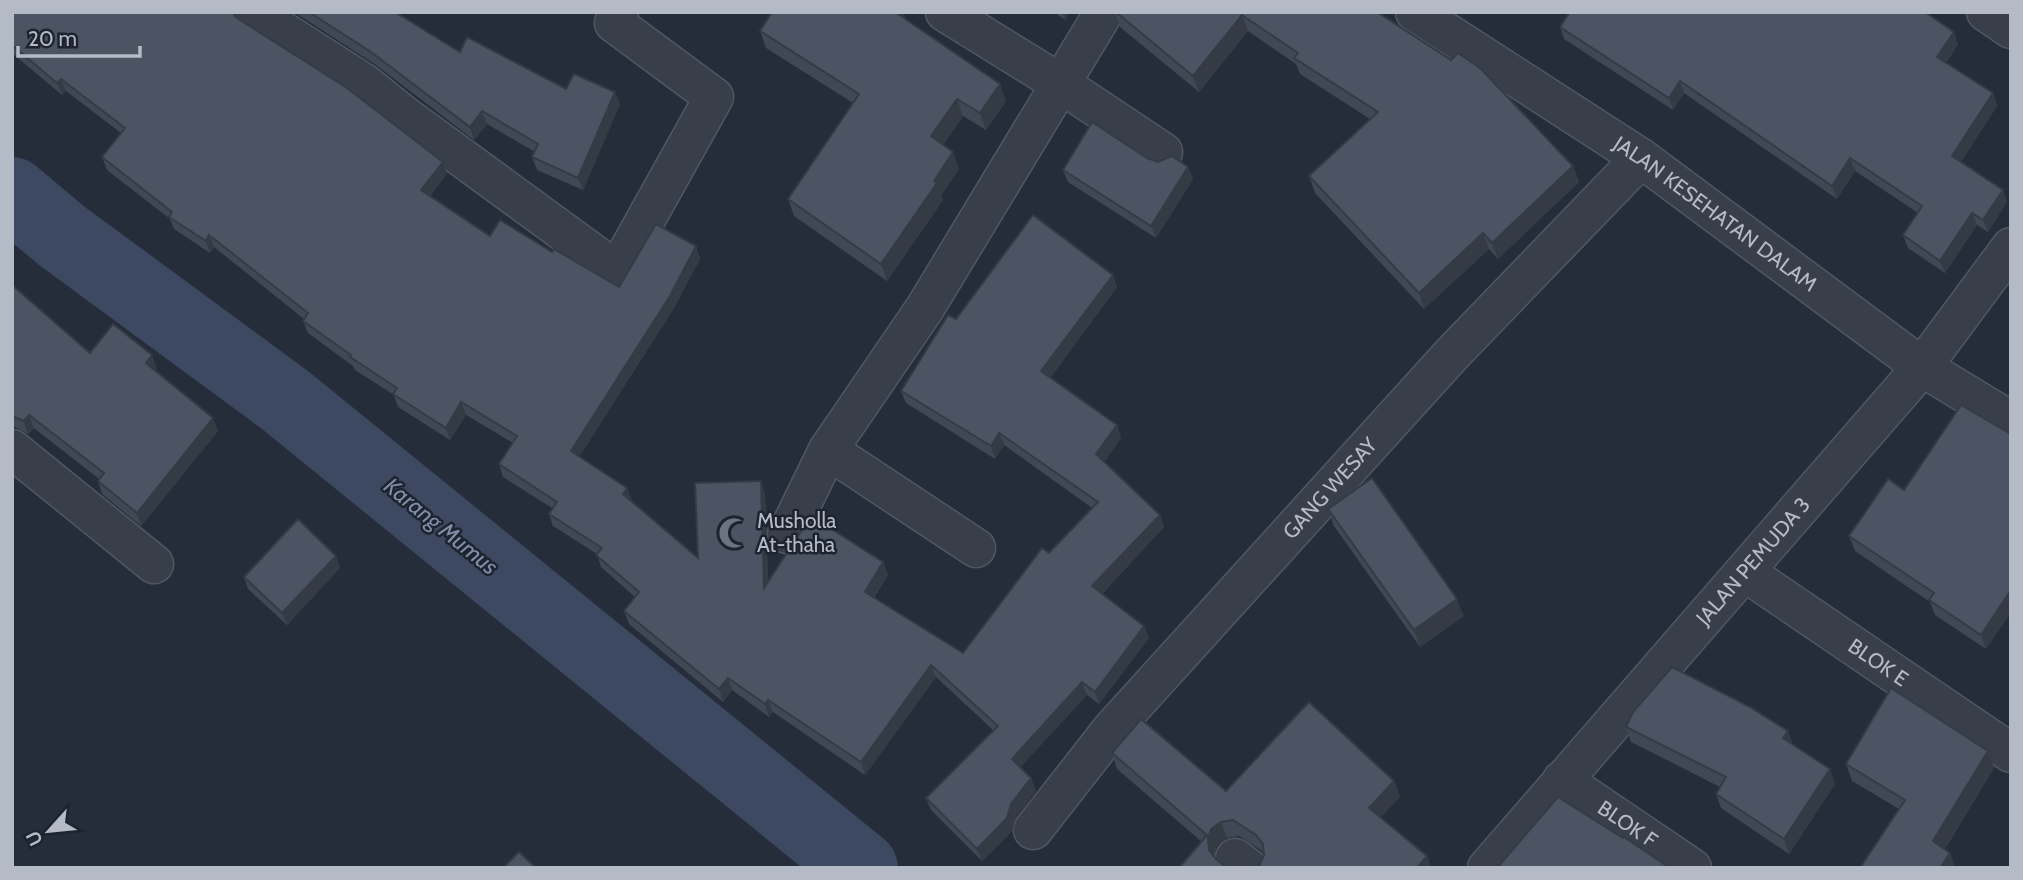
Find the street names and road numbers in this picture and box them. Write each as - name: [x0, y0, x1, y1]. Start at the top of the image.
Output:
- street label: JALAN KESEHATAN DALAM: [1608, 130, 1822, 297]
- street label: GANG WESAY: [1278, 431, 1383, 544]
- street label: JALAN PEMUDA 3: [1690, 492, 1815, 631]
- street label: BLOK E: [1844, 633, 1913, 691]
- street label: BLOK F: [1593, 795, 1662, 853]

